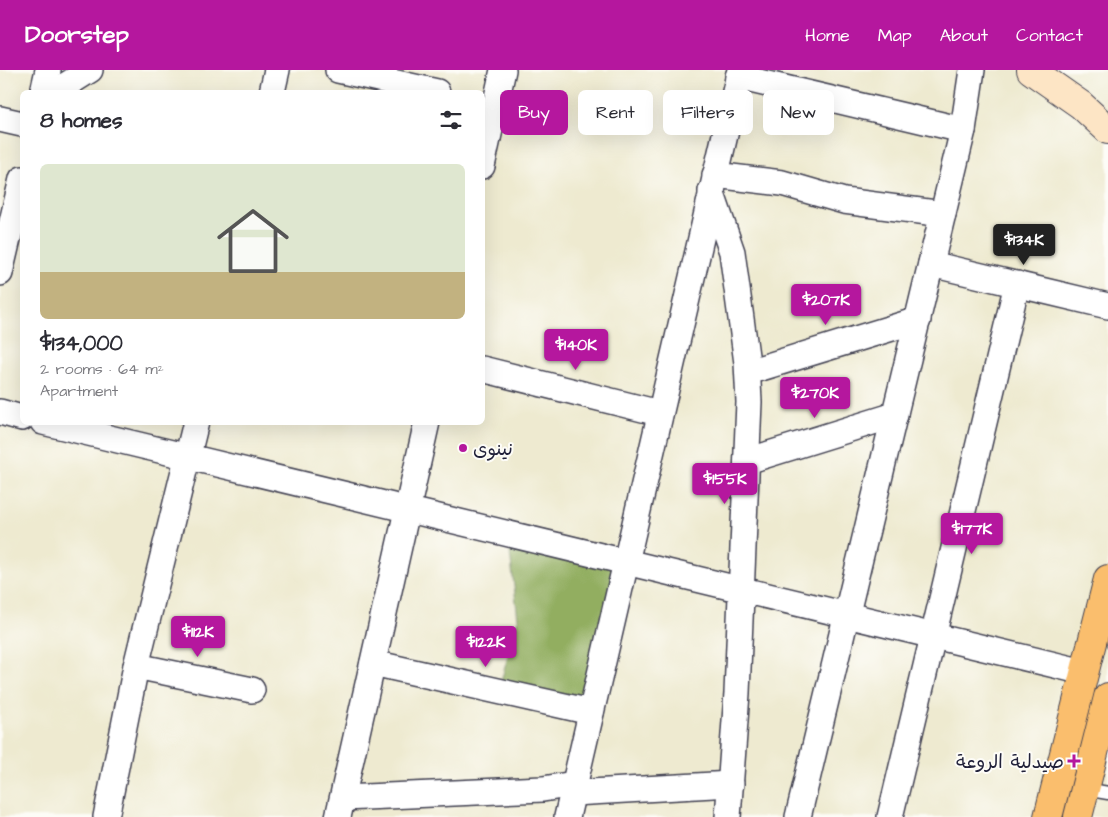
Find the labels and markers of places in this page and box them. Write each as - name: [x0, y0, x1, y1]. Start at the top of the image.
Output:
- pin: $134K: [989, 224, 1059, 266]
- pin: $207K: [791, 284, 861, 326]
- pin: $140K: [541, 328, 611, 371]
- pin: $270K: [780, 376, 850, 419]
- place label: نينوى: [473, 436, 513, 463]
- marker: نينوى: [457, 442, 469, 454]
- pin: $155K: [690, 462, 760, 505]
- pin: $177K: [937, 512, 1007, 555]
- pin: $112K: [163, 616, 233, 658]
- pin: $122K: [451, 626, 521, 668]
- place label: صيدلية الروعة: [956, 749, 1064, 776]
- marker: صيدلية الروعة: [1068, 755, 1080, 767]

